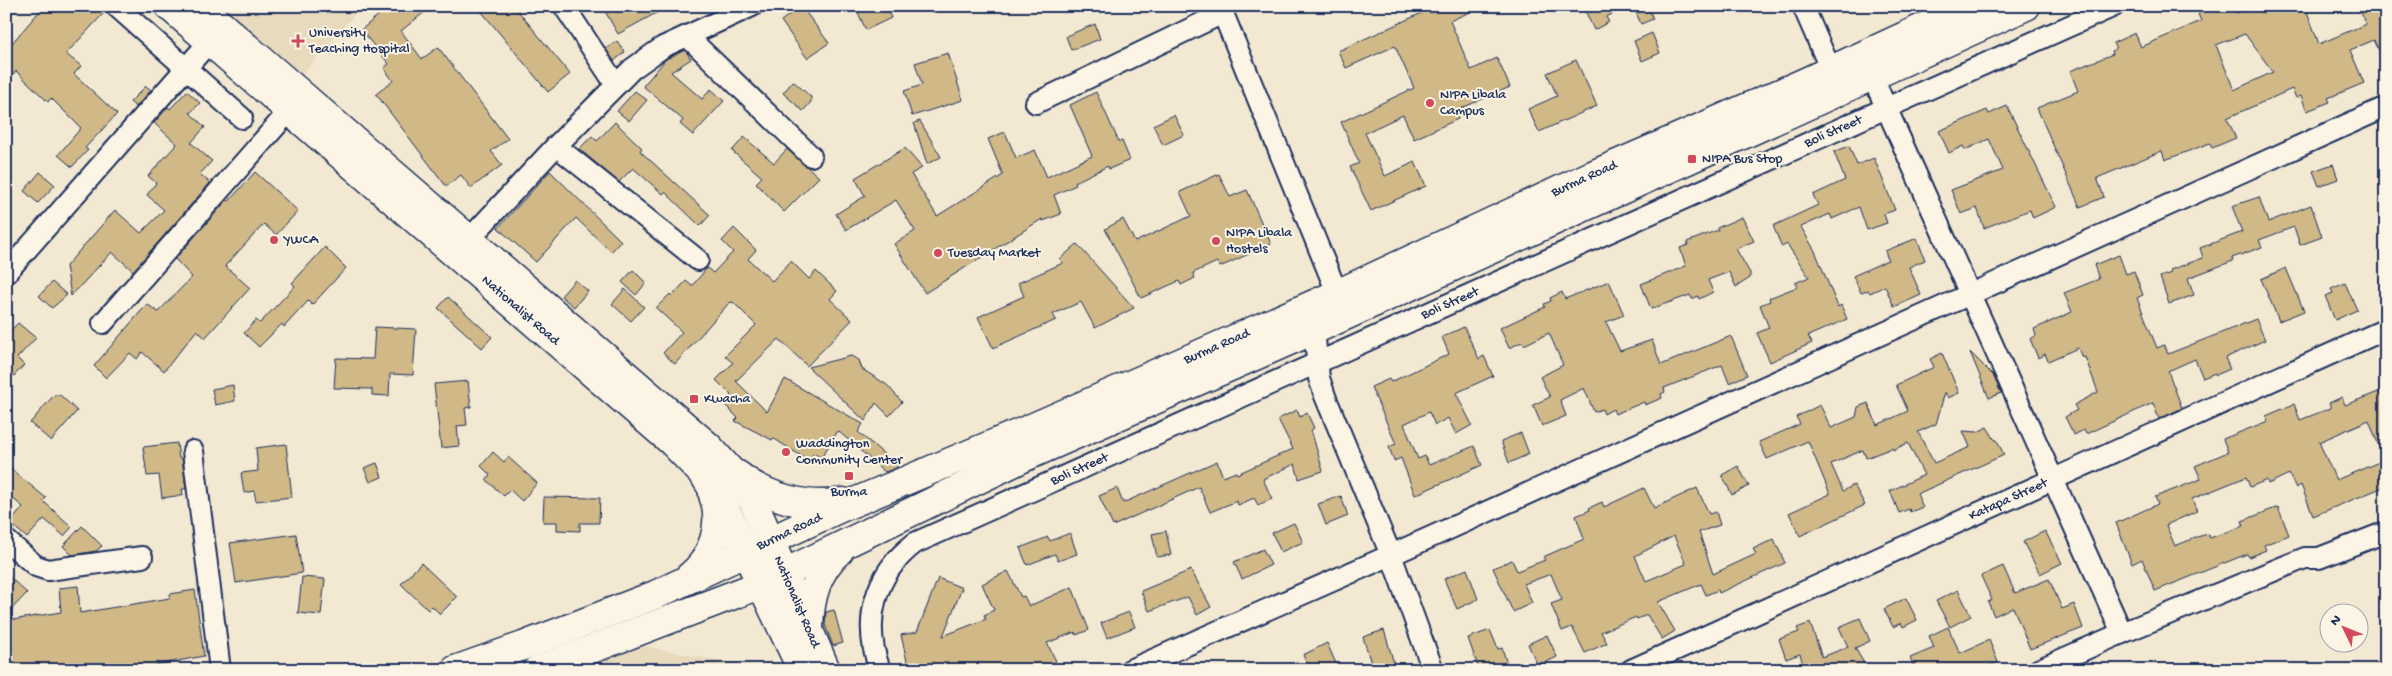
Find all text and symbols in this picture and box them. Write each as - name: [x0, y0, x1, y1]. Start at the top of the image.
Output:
- place label: University Teaching Hospital: [308, 25, 410, 58]
- marker: University Teaching Hospital: [291, 34, 305, 48]
- place label: NIPA Libala Campus: [1440, 87, 1507, 120]
- marker: NIPA Libala Campus: [1424, 97, 1436, 109]
- street label: Boli Street: [1801, 111, 1866, 152]
- place label: NIPA Bus Stop: [1702, 151, 1782, 168]
- marker: NIPA Bus Stop: [1686, 153, 1698, 165]
- street label: Burma Road: [1548, 156, 1621, 202]
- place label: NIPA Libala Hostels: [1226, 225, 1293, 258]
- place label: YWCA: [282, 232, 319, 249]
- marker: YWCA: [268, 234, 280, 246]
- marker: NIPA Libala Hostels: [1210, 235, 1222, 247]
- place label: Tuesday Market: [947, 245, 1041, 262]
- marker: Tuesday Market: [932, 247, 944, 259]
- street label: Nationalist Road: [478, 272, 564, 350]
- street label: Boli Street: [1418, 283, 1483, 324]
- street label: Burma Road: [1180, 324, 1254, 369]
- place label: Kwacha: [704, 391, 752, 408]
- marker: Kwacha: [688, 393, 700, 405]
- place label: Waddington Community Center: [796, 436, 903, 469]
- marker: Waddington Community Center: [780, 446, 792, 458]
- street label: Boli Street: [1047, 449, 1112, 490]
- marker: Burma: [843, 470, 855, 482]
- street label: Katapa Street: [1966, 474, 2051, 525]
- place label: Burma: [830, 484, 868, 501]
- street label: Burma Road: [753, 508, 826, 555]
- street label: Nationalist Road: [769, 553, 825, 652]
- north arrow: [2320, 604, 2370, 654]
- text: N: [2327, 612, 2346, 630]

